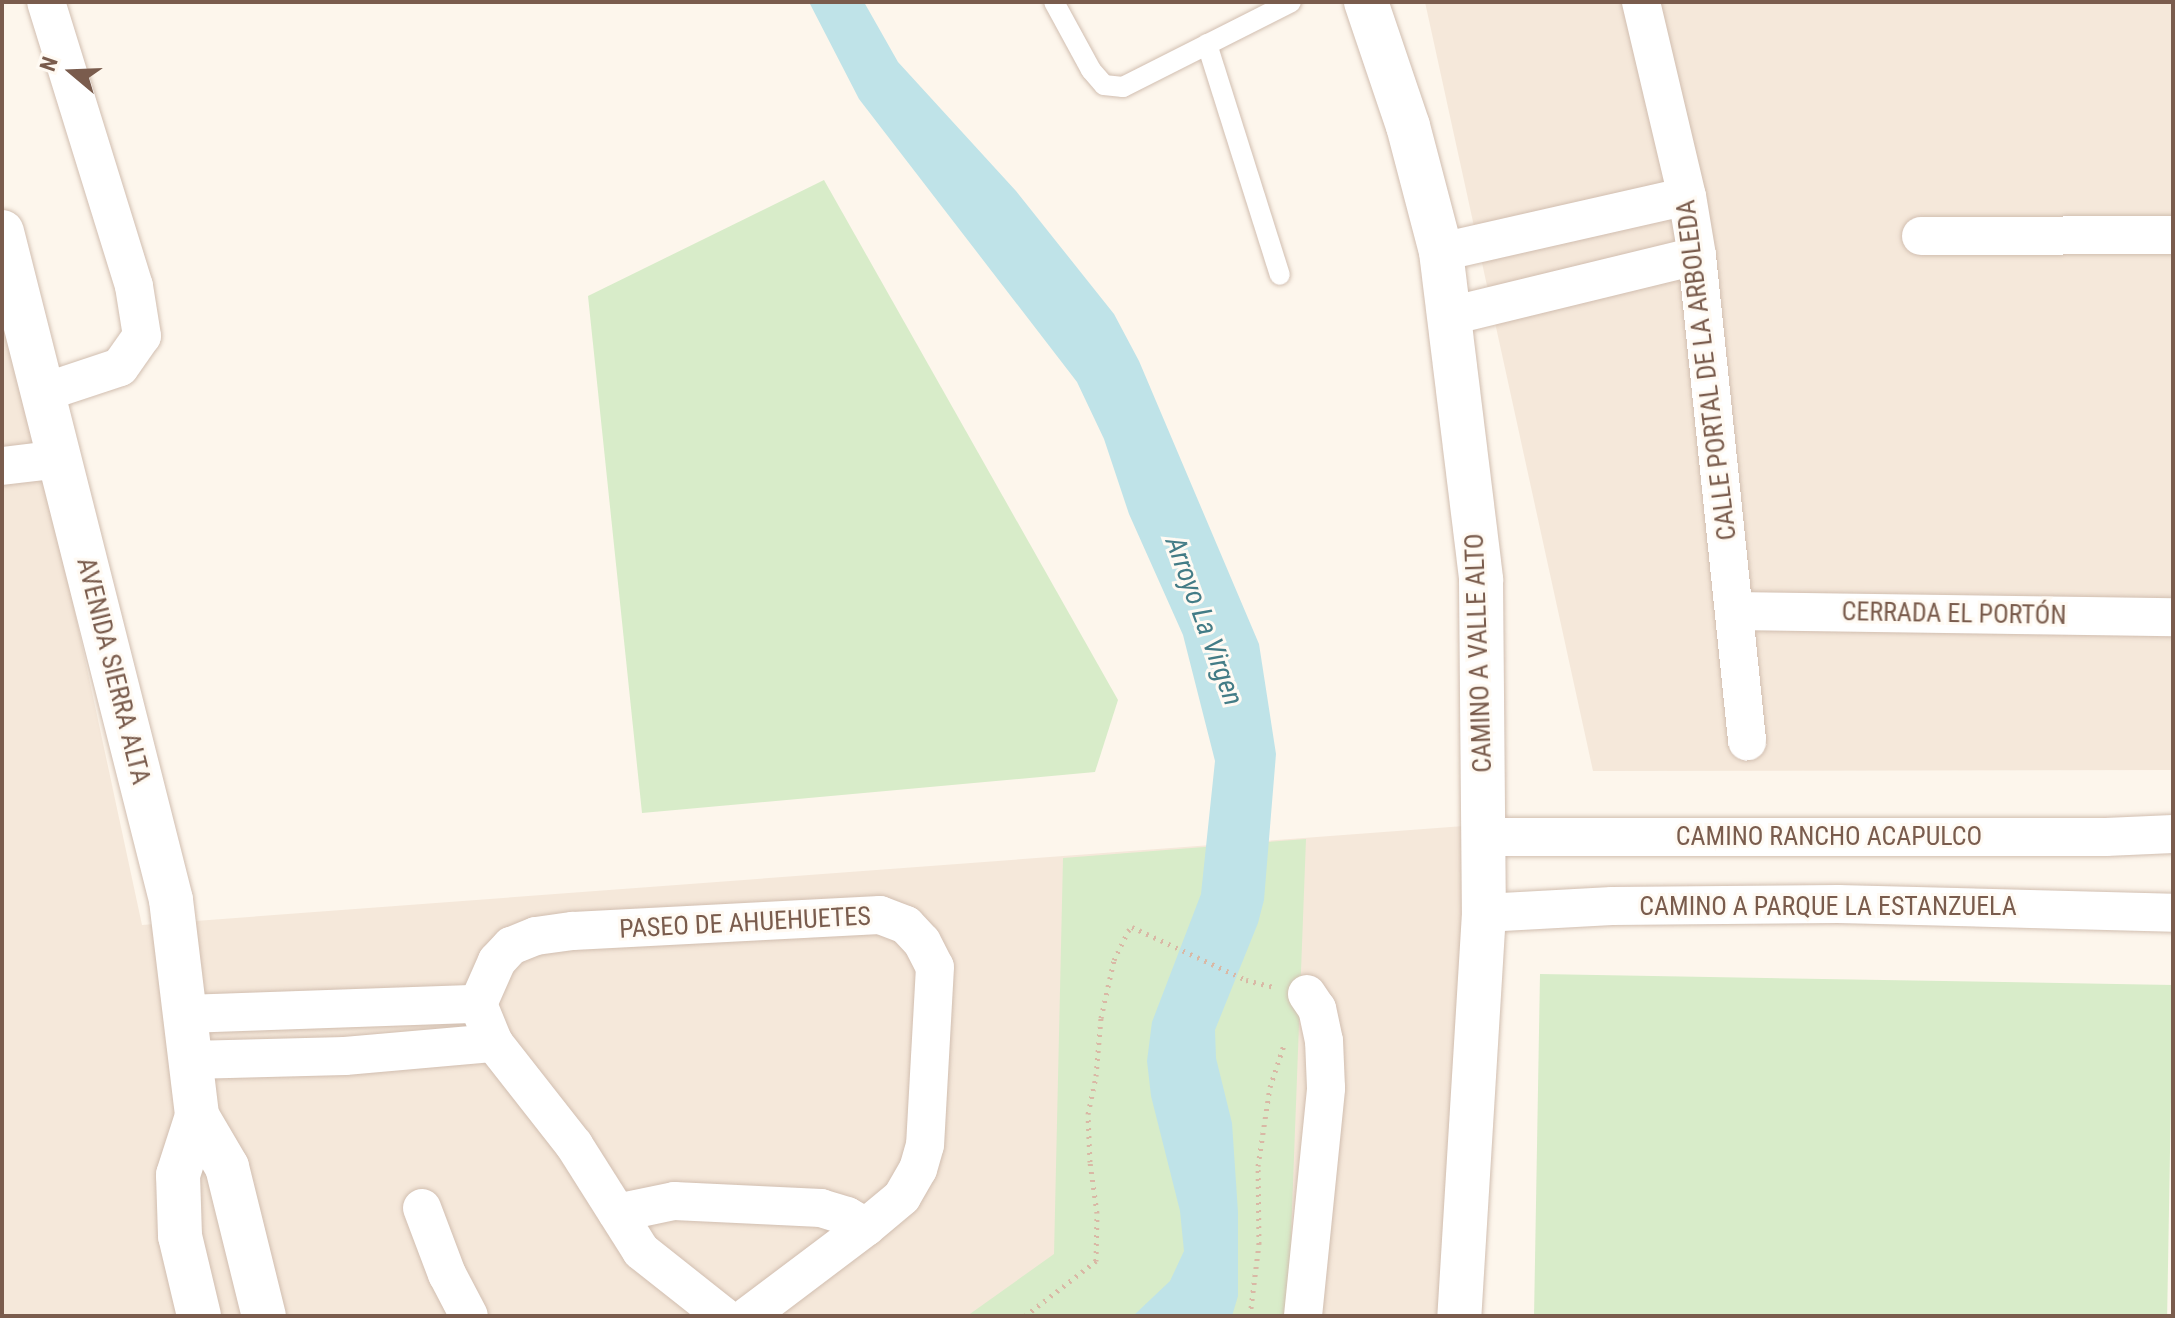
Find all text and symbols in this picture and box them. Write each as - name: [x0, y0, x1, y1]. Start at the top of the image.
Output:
- north arrow: [32, 32, 112, 112]
- text: N: [35, 54, 63, 74]
- street label: CALLE PORTAL DE LA ARBOLEDA: [1671, 198, 1743, 542]
- water label: Arroyo La Virgen: [1158, 532, 1250, 710]
- street label: CAMINO A VALLE ALTO: [1459, 533, 1499, 773]
- street label: AVENIDA SIERRA ALTA: [70, 554, 156, 788]
- street label: CERRADA EL PORTÓN: [1841, 596, 2067, 632]
- street label: CAMINO RANCHO ACAPULCO: [1676, 821, 1982, 853]
- street label: CAMINO A PARQUE LA ESTANZUELA: [1639, 891, 2017, 923]
- street label: PASEO DE AHUEHUETES: [618, 901, 872, 945]

